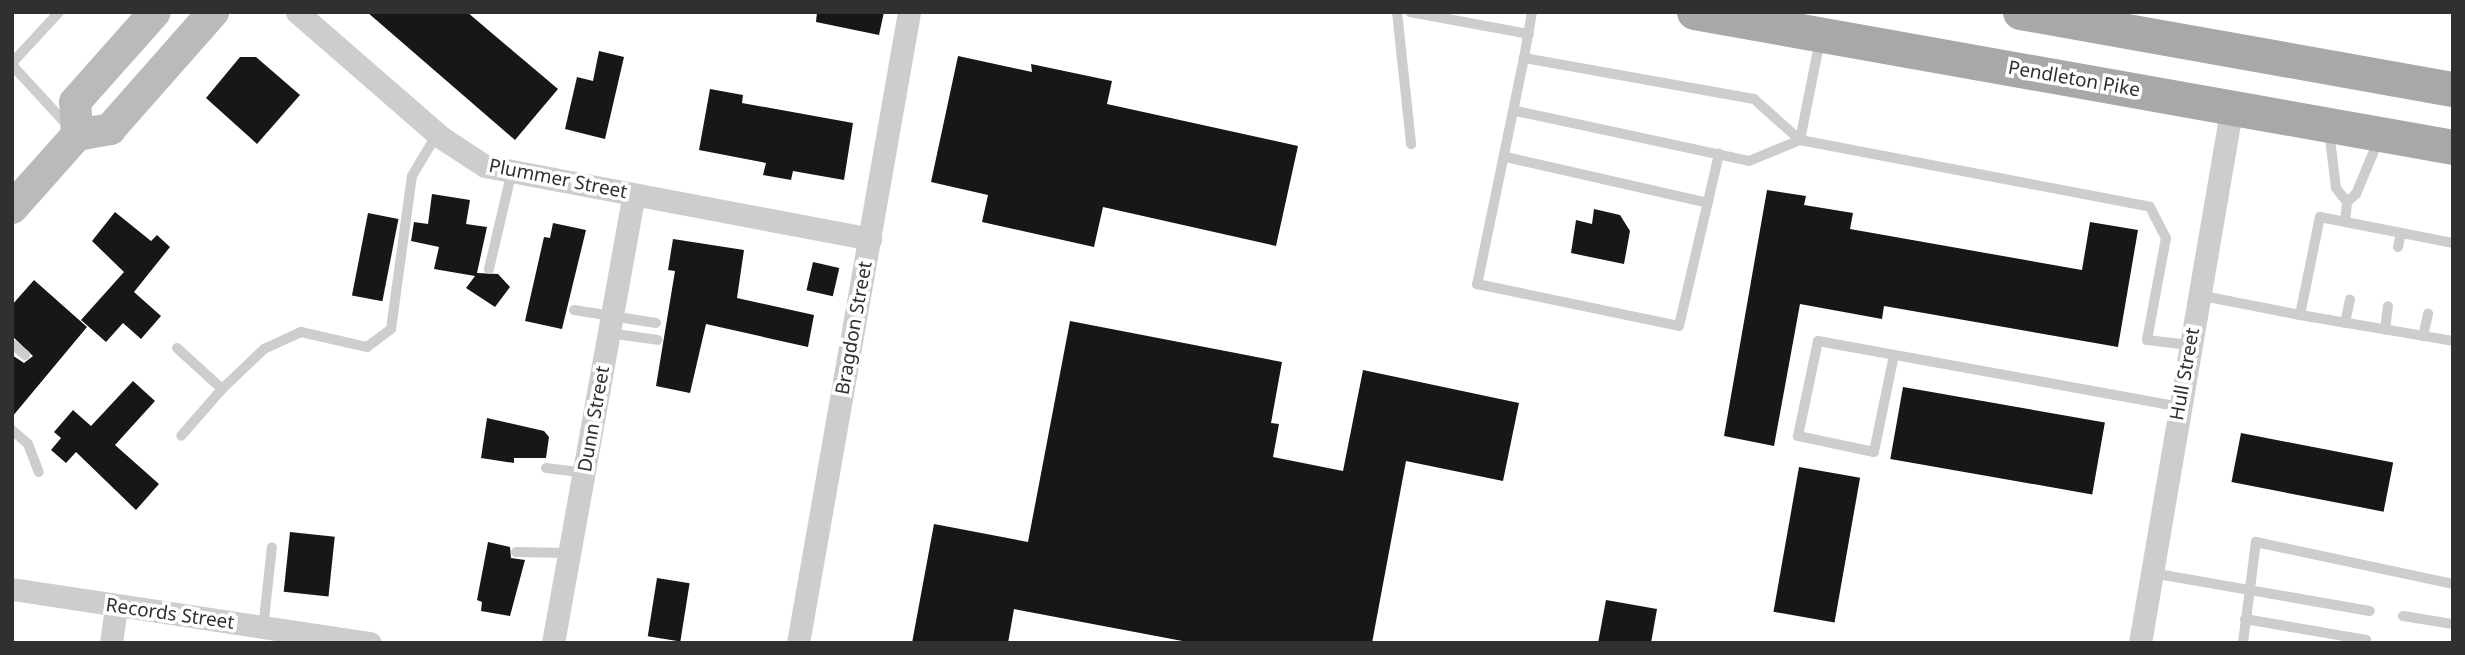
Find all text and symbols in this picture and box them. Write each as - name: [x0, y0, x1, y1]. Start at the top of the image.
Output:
- street label: Pendleton Pike: [2006, 56, 2142, 102]
- street label: Plummer Street: [487, 154, 629, 204]
- street label: Bragdon Street: [831, 260, 877, 396]
- street label: Hull Street: [2166, 326, 2204, 422]
- street label: Dunn Street: [573, 364, 615, 474]
- street label: Records Street: [104, 594, 236, 634]

